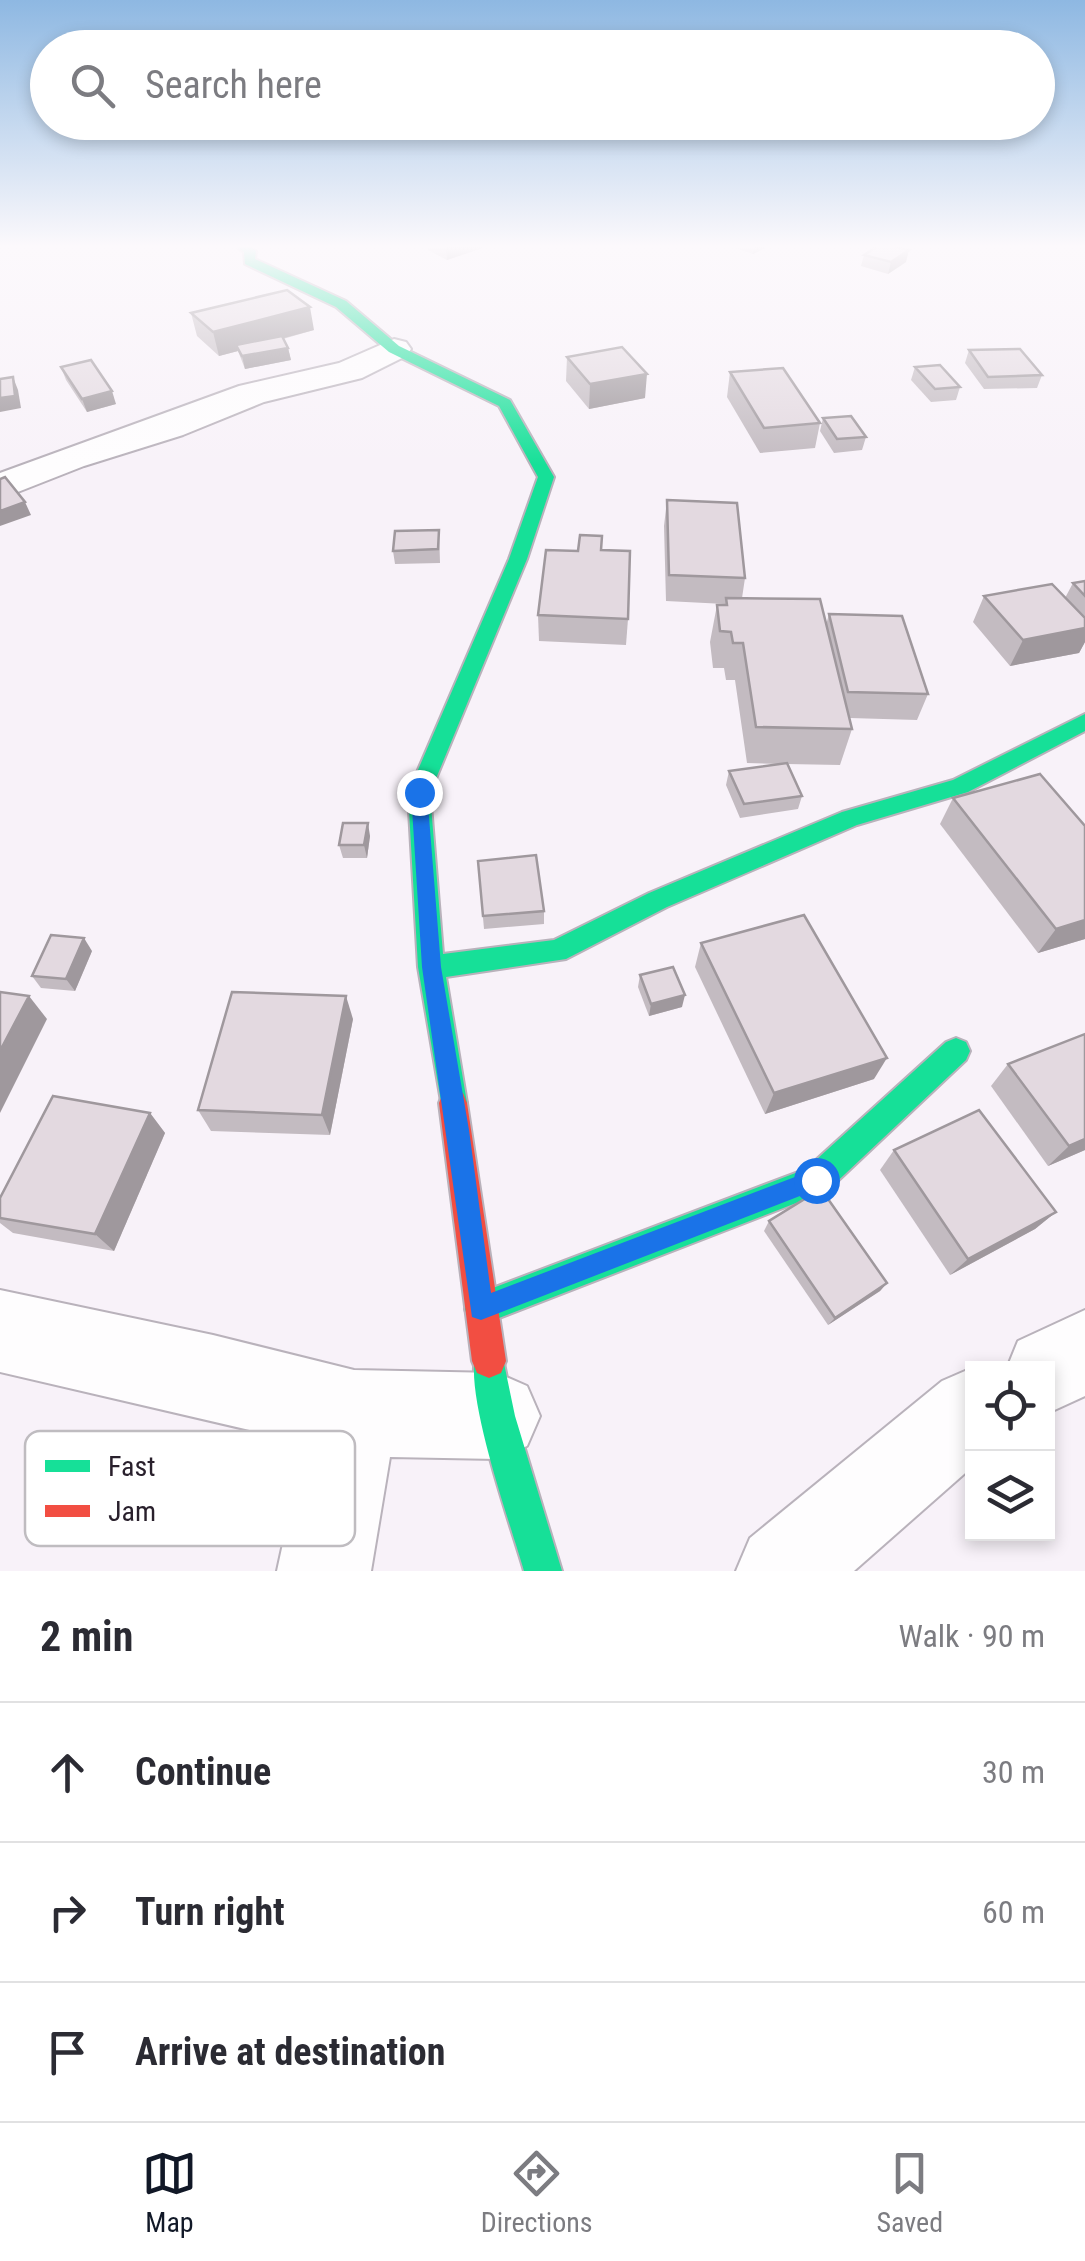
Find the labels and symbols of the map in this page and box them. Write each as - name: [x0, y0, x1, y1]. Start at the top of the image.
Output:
- route end: [397, 770, 443, 816]
- route start: [794, 1158, 840, 1204]
- legend: [25, 1431, 355, 1546]
- text: Fast: [108, 1450, 155, 1483]
- text: Jam: [108, 1495, 156, 1528]

